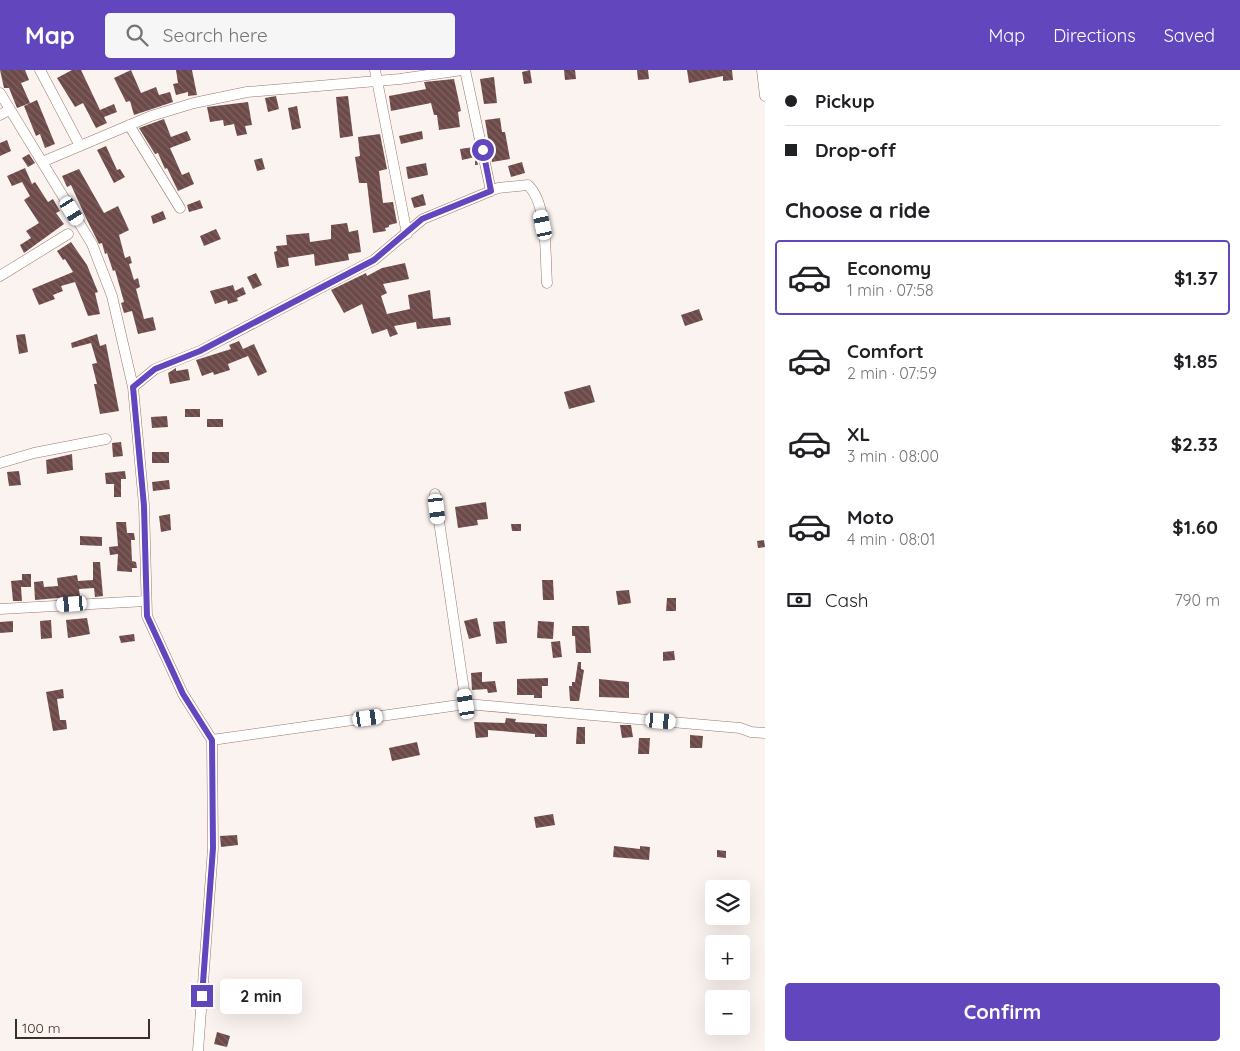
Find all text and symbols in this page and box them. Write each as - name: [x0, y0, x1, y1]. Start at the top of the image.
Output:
- search box: [105, 13, 455, 58]
- text: Map: [25, 20, 75, 50]
- icon: search: [123, 21, 151, 49]
- text: Search here: [163, 23, 268, 47]
- text: Map: [988, 24, 1025, 47]
- text: Directions: [1053, 24, 1136, 47]
- text: Saved: [1164, 24, 1215, 47]
- text: Pickup: [815, 89, 875, 113]
- text: Drop-off: [815, 138, 896, 162]
- route start: [472, 139, 494, 161]
- car: [57, 194, 86, 228]
- text: Choose a ride: [785, 196, 930, 224]
- car: [532, 209, 553, 241]
- icon: car: [787, 255, 832, 300]
- text: Economy: [847, 256, 931, 280]
- text: $1.37: [1174, 266, 1218, 290]
- text: 1 min · 07:58: [847, 280, 934, 300]
- icon: car: [787, 338, 832, 383]
- text: Comfort: [847, 339, 924, 363]
- text: $1.85: [1173, 349, 1218, 373]
- text: 2 min · 07:59: [847, 363, 937, 383]
- icon: car: [787, 421, 832, 466]
- text: XL: [847, 422, 870, 446]
- text: $2.33: [1171, 432, 1218, 456]
- text: 3 min · 08:00: [847, 446, 939, 466]
- car: [427, 493, 446, 525]
- icon: car: [787, 504, 832, 549]
- text: Moto: [847, 505, 894, 529]
- text: $1.60: [1172, 515, 1218, 539]
- text: 4 min · 08:01: [847, 529, 936, 549]
- icon: cash: [785, 586, 813, 614]
- text: Cash: [825, 588, 869, 612]
- text: 790 m: [1174, 590, 1220, 610]
- car: [56, 595, 87, 613]
- car: [456, 688, 475, 720]
- car: [352, 708, 383, 728]
- car: [645, 712, 676, 730]
- map controls: [705, 880, 750, 1035]
- button: layers: [705, 880, 750, 925]
- button: +: [705, 935, 750, 980]
- callout: 2 min: [220, 978, 302, 1014]
- button: Confirm: [785, 983, 1220, 1041]
- route end: [191, 985, 213, 1007]
- text: 2 min: [240, 986, 282, 1006]
- button: −: [705, 990, 750, 1035]
- scale bar: [15, 1016, 150, 1039]
- text: 100 m: [22, 1019, 60, 1037]

